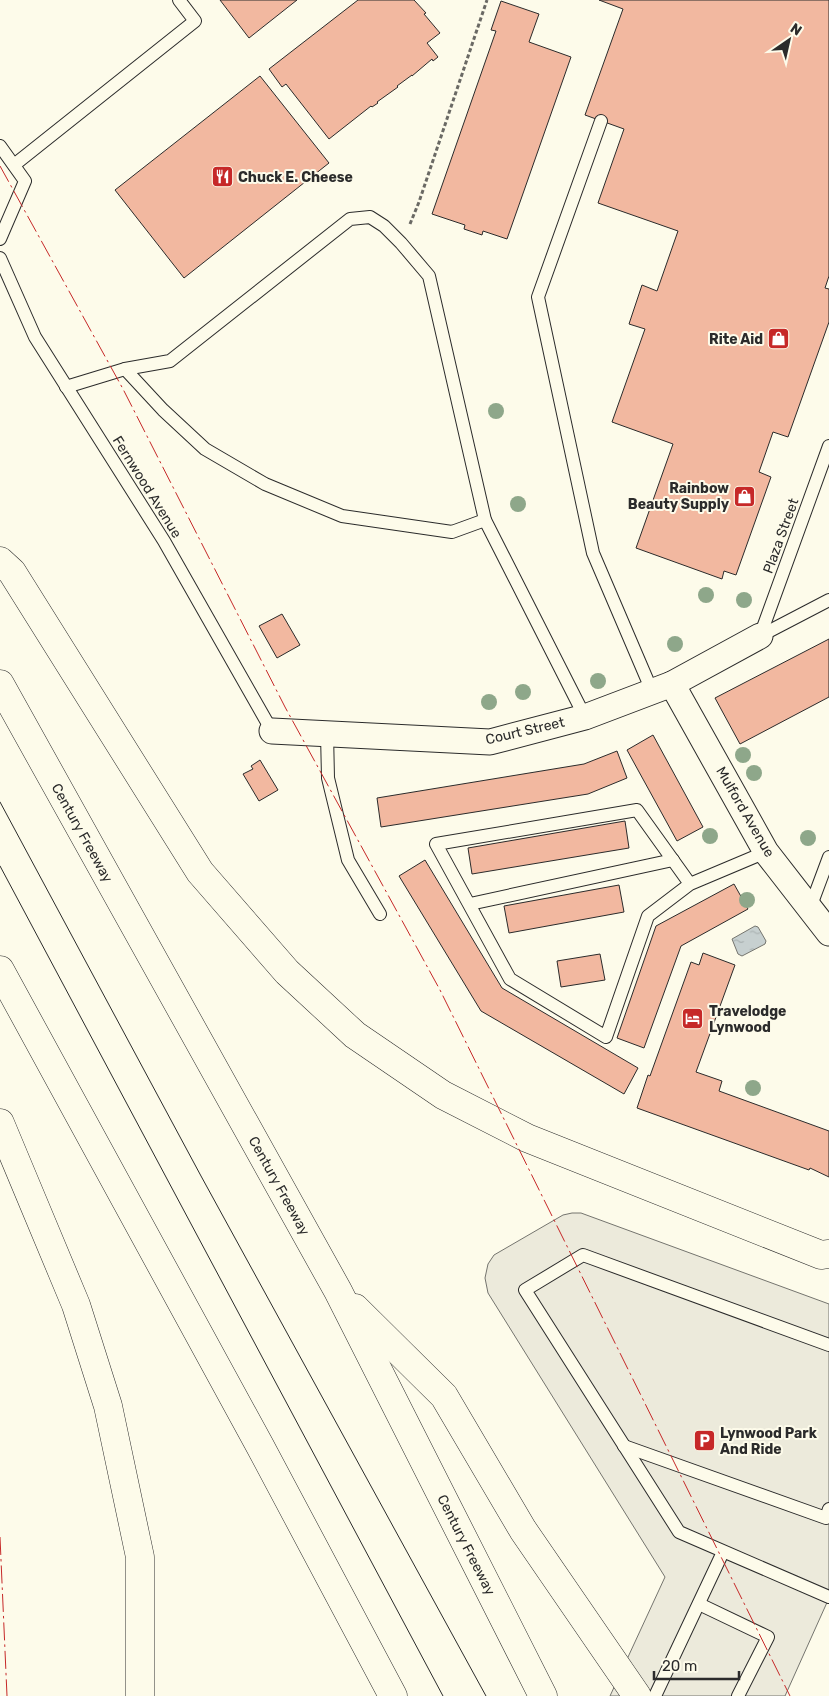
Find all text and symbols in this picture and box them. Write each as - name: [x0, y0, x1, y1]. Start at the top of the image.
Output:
- north arrow: [764, 15, 814, 65]
- text: N: [787, 20, 805, 40]
- restaurant icon: Chuck E. Cheese: [210, 165, 234, 189]
- place label: Chuck E. Cheese: [238, 169, 353, 186]
- shop icon: Rite Aid: [767, 327, 791, 351]
- place label: Rite Aid: [709, 331, 763, 348]
- street label: Fernwood Avenue: [109, 433, 185, 541]
- place label: Rainbow Beauty Supply: [628, 480, 730, 513]
- shop icon: Rainbow Beauty Supply: [733, 484, 757, 508]
- street label: Plaza Street: [760, 496, 803, 576]
- street label: Court Street: [484, 714, 567, 748]
- street label: Mulford Avenue: [712, 764, 778, 860]
- street label: Century Freeway: [48, 781, 116, 886]
- place label: Travelodge Lynwood: [709, 1003, 786, 1036]
- hotel icon: Travelodge Lynwood: [681, 1007, 705, 1031]
- street label: Century Freeway: [245, 1134, 313, 1239]
- place label: Lynwood Park And Ride: [720, 1425, 818, 1458]
- parking icon: Lynwood Park And Ride: [692, 1429, 716, 1453]
- street label: Century Freeway: [433, 1492, 499, 1598]
- scale bar: [654, 1648, 739, 1680]
- text: 20 m: [662, 1657, 697, 1675]

